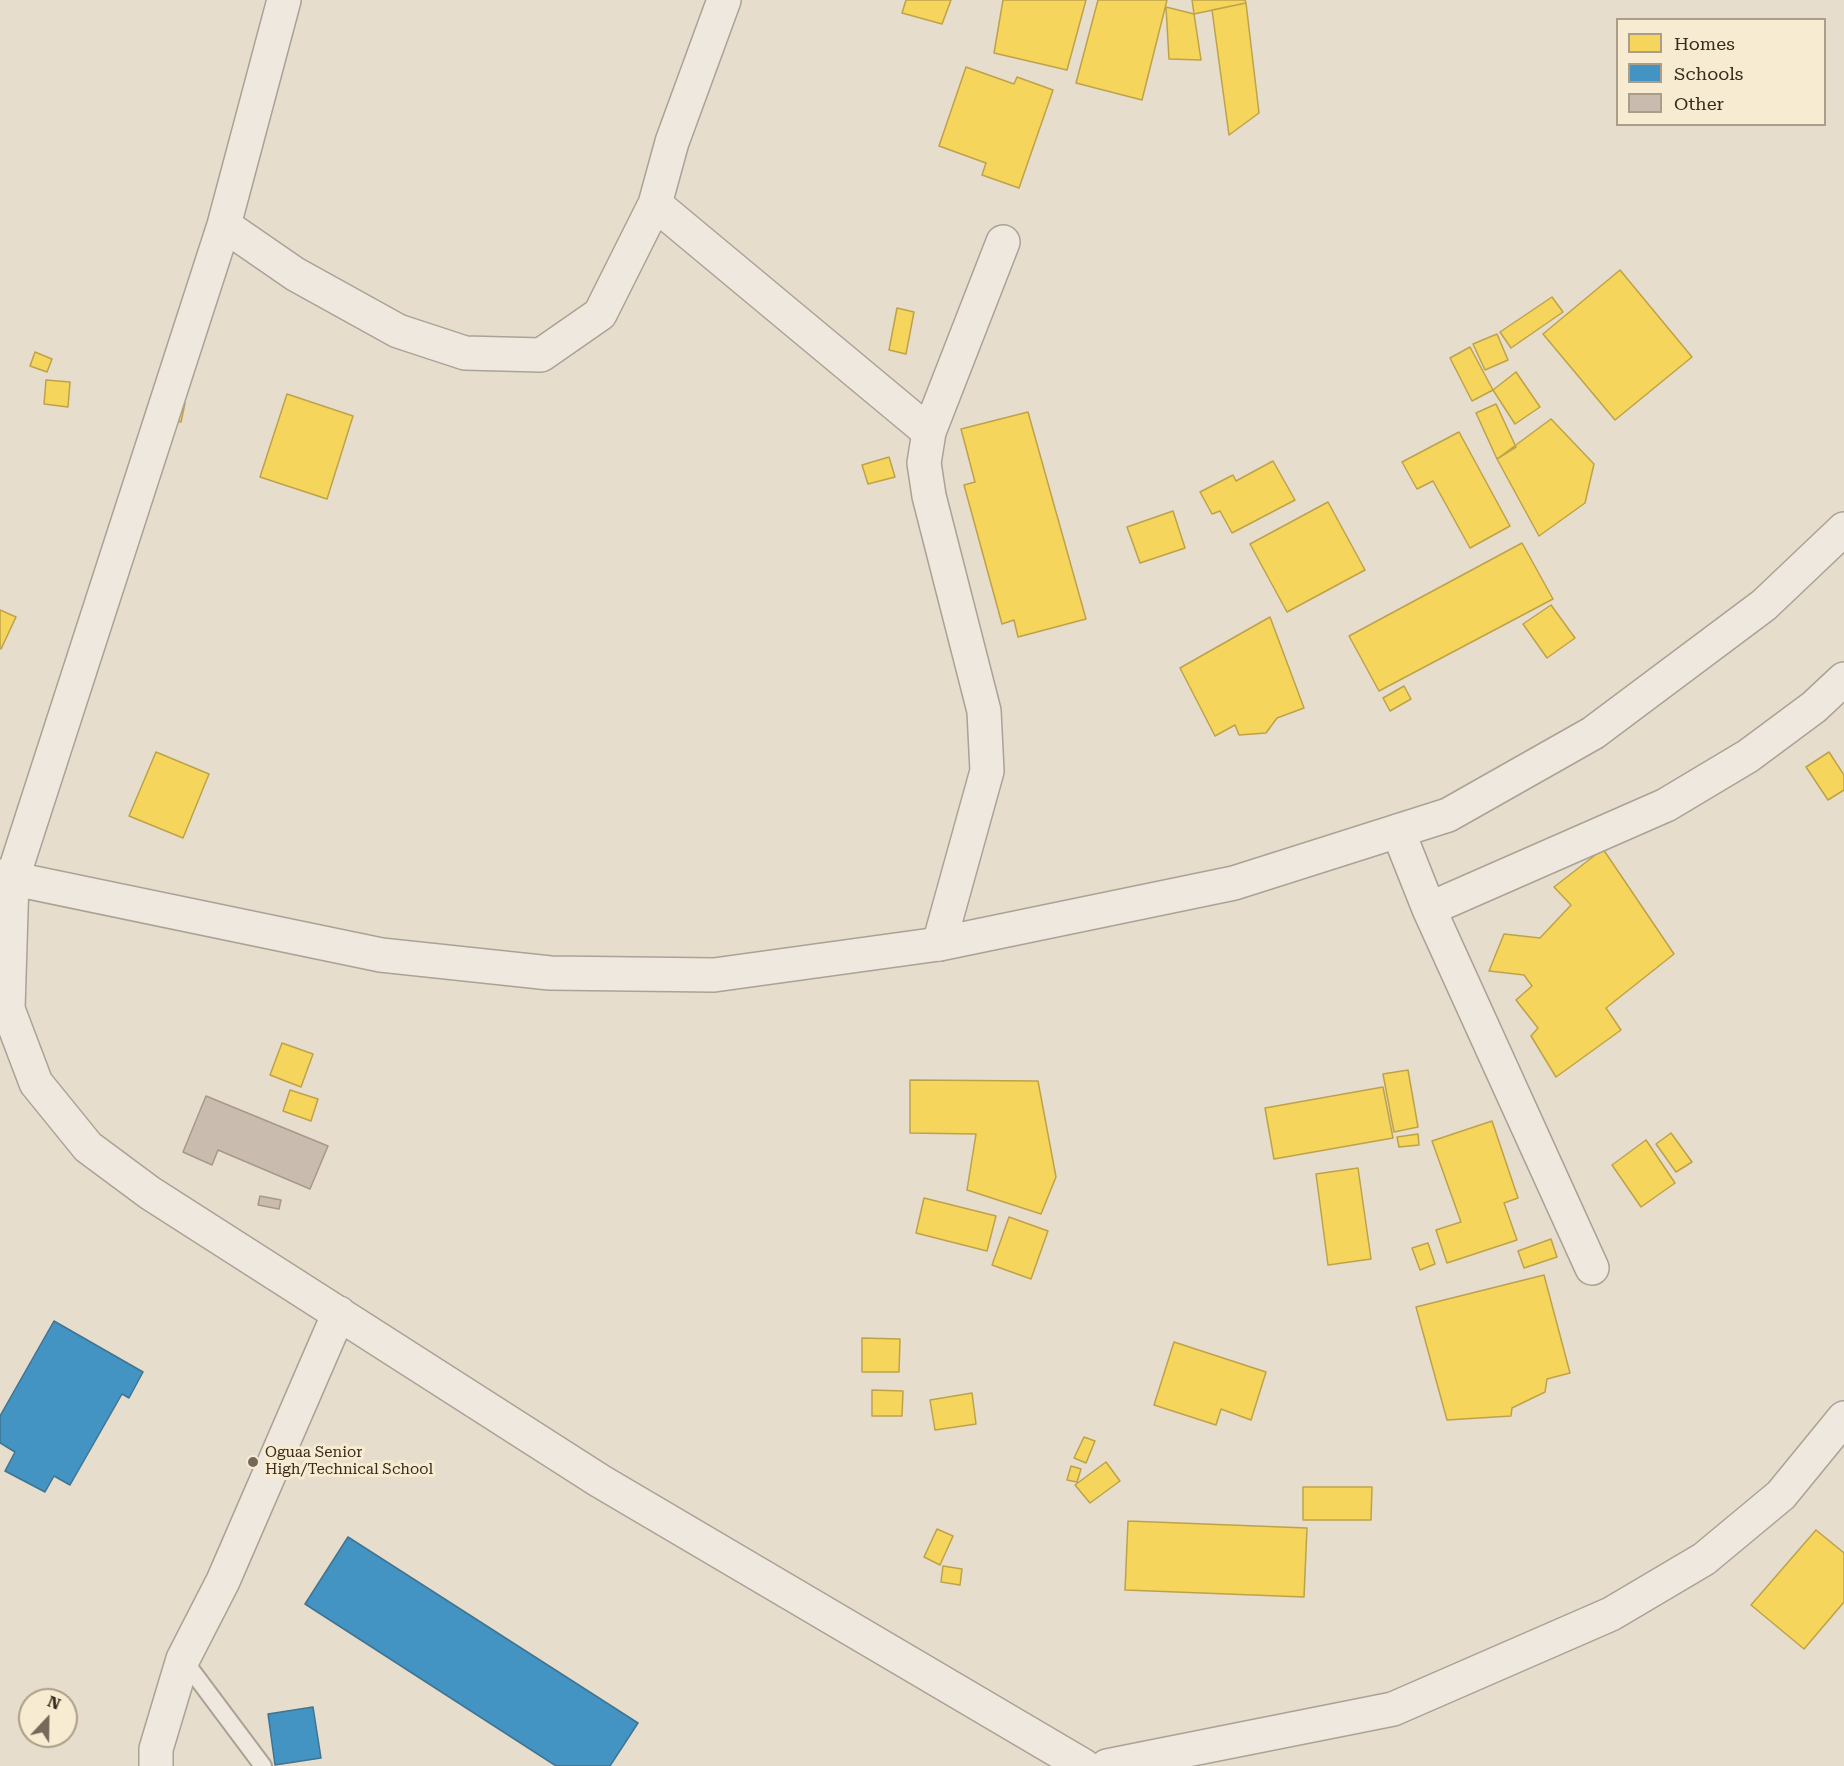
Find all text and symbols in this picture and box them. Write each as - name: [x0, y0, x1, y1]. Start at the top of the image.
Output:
- legend: [1616, 18, 1826, 126]
- text: Homes: [1674, 33, 1735, 54]
- text: Schools: [1674, 63, 1743, 84]
- text: Other: [1674, 93, 1724, 114]
- place label: Oguaa Senior High/Technical School: [265, 1444, 433, 1479]
- marker: Oguaa Senior High/Technical School: [246, 1455, 260, 1469]
- north arrow: [18, 1688, 78, 1748]
- text: N: [45, 1692, 63, 1714]

